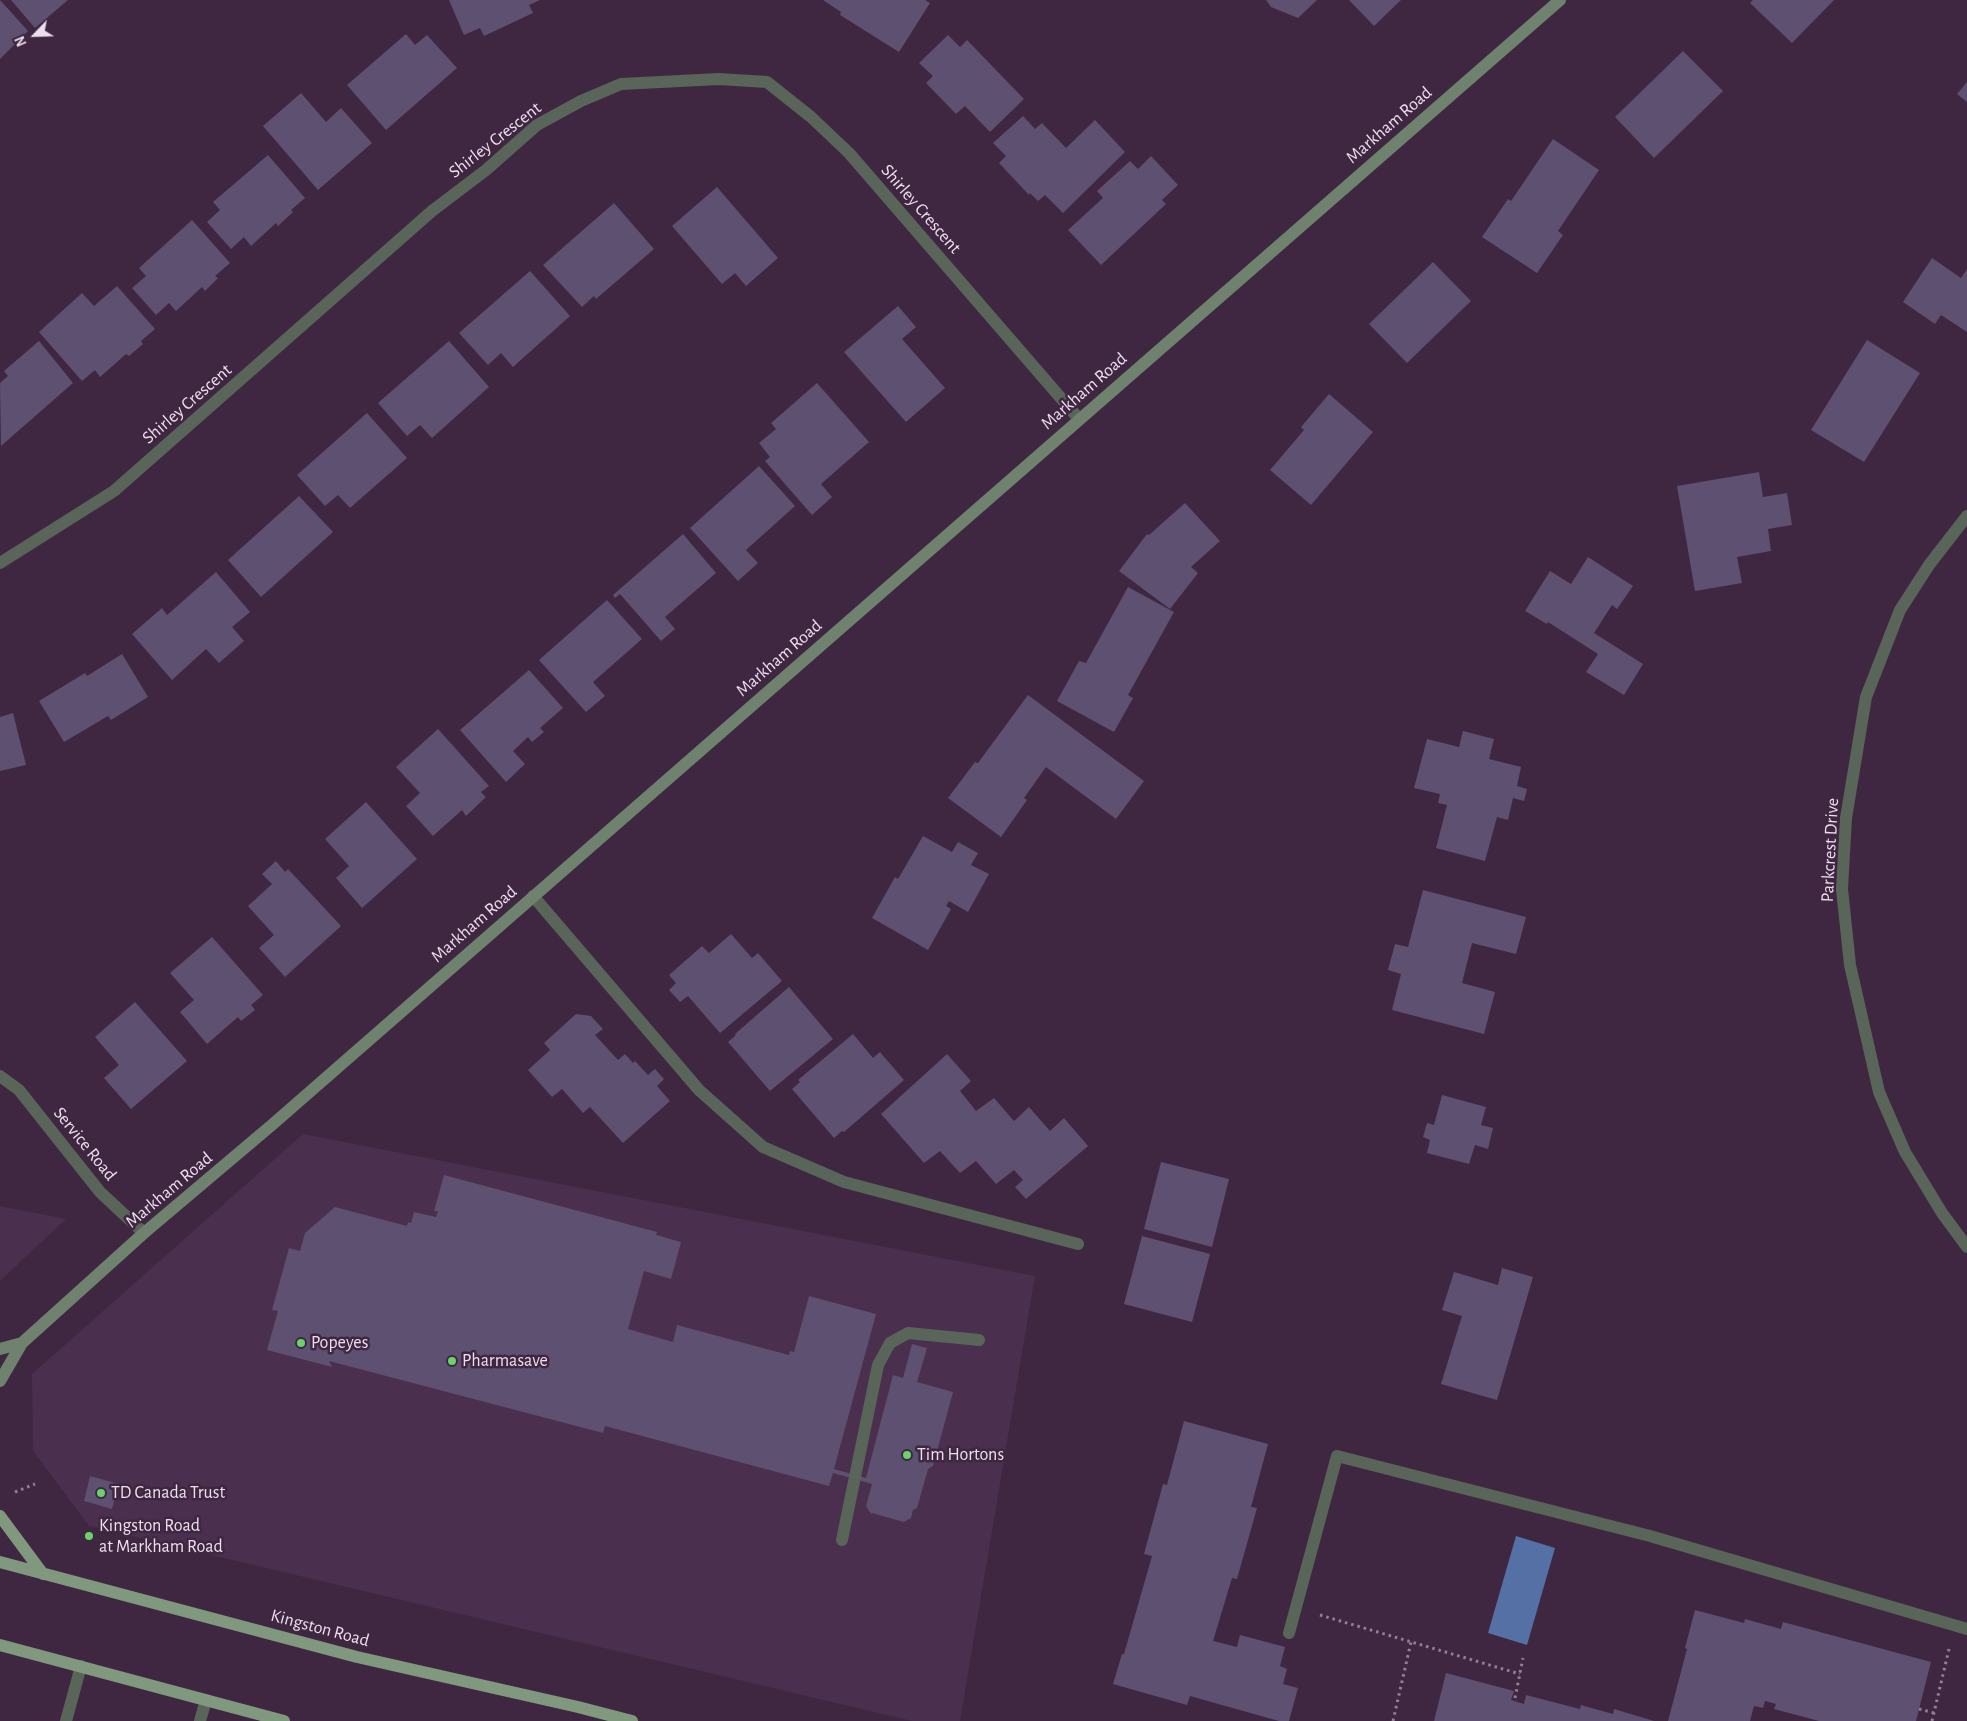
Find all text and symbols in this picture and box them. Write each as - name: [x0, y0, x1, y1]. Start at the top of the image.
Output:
- north arrow: [10, 10, 60, 60]
- text: N: [13, 34, 30, 48]
- street label: Markham Road: [1342, 82, 1436, 168]
- street label: Shirley Crescent: [445, 97, 545, 183]
- street label: Shirley Crescent: [876, 160, 966, 258]
- street label: Markham Road: [1037, 348, 1131, 434]
- street label: Shirley Crescent: [138, 359, 236, 449]
- street label: Markham Road: [732, 615, 826, 701]
- street label: Parkcrest Drive: [1816, 797, 1844, 903]
- street label: Markham Road: [427, 881, 521, 967]
- street label: Service Road: [49, 1103, 121, 1185]
- street label: Markham Road: [121, 1147, 217, 1233]
- place label: Popeyes: [311, 1332, 368, 1354]
- marker: Popeyes: [295, 1337, 307, 1349]
- place label: Pharmasave: [462, 1350, 548, 1372]
- marker: Pharmasave: [446, 1355, 458, 1367]
- place label: Tim Hortons: [917, 1444, 1004, 1466]
- marker: Tim Hortons: [901, 1449, 913, 1461]
- place label: TD Canada Trust: [111, 1482, 225, 1504]
- marker: TD Canada Trust: [95, 1487, 107, 1499]
- place label: Kingston Road at Markham Road: [99, 1515, 223, 1558]
- marker: Kingston Road at Markham Road: [83, 1530, 95, 1542]
- street label: Kingston Road: [268, 1604, 372, 1652]

